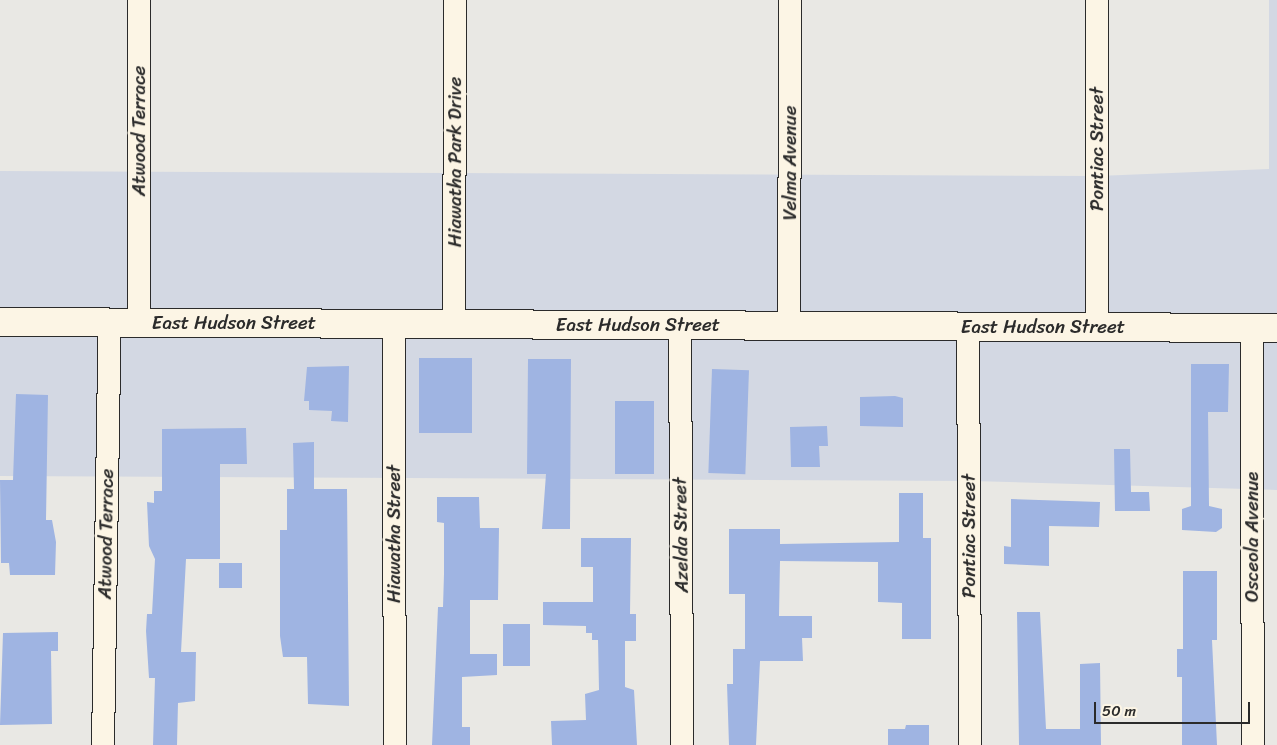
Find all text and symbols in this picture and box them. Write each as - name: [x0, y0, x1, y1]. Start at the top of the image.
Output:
- street label: Atwood Terrace: [128, 66, 150, 196]
- street label: Hiawatha Park Drive: [444, 77, 466, 247]
- street label: Pontiac Street: [1086, 87, 1108, 211]
- street label: Velma Avenue: [779, 106, 801, 220]
- street label: East Hudson Street: [152, 312, 316, 334]
- street label: East Hudson Street: [556, 314, 720, 336]
- street label: East Hudson Street: [961, 316, 1125, 338]
- street label: Hiawatha Street: [383, 465, 405, 603]
- street label: Atwood Terrace: [93, 469, 119, 599]
- street label: Osceola Avenue: [1241, 472, 1263, 602]
- street label: Pontiac Street: [958, 474, 980, 598]
- street label: Azelda Street: [669, 477, 693, 593]
- scale bar: [1097, 692, 1253, 724]
- text: 50 m: [1102, 698, 1136, 724]

